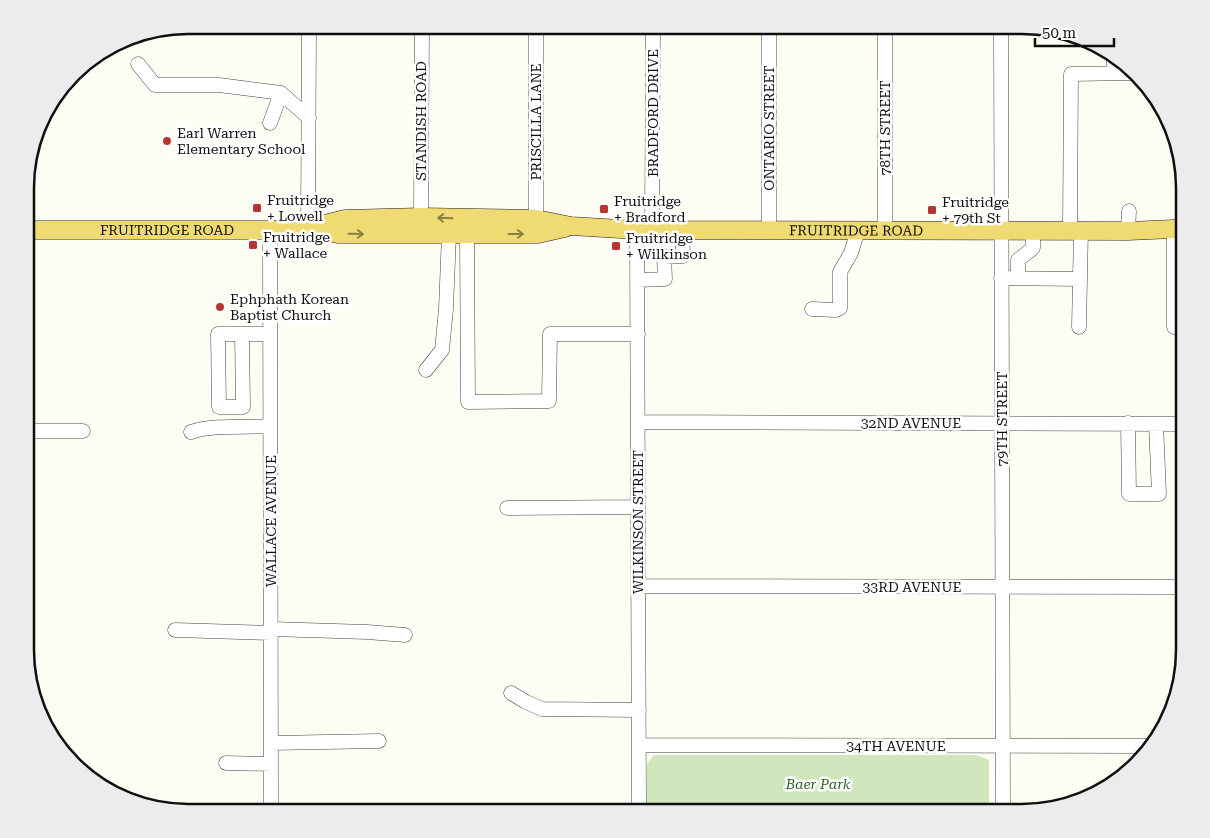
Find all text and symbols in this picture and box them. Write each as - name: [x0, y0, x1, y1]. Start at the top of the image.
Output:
- scale bar: [1035, 15, 1114, 47]
- text: 50 m: [1042, 24, 1077, 42]
- street label: BRADFORD DRIVE: [645, 49, 661, 177]
- street label: STANDISH ROAD: [413, 61, 429, 181]
- street label: PRISCILLA LANE: [528, 63, 544, 181]
- street label: ONTARIO STREET: [761, 65, 777, 191]
- street label: 78TH STREET: [877, 80, 893, 176]
- place label: Earl Warren Elementary School: [177, 125, 306, 157]
- marker: Earl Warren Elementary School: [161, 135, 173, 147]
- place label: Fruitridge + Lowell: [267, 192, 334, 224]
- place label: Fruitridge + Bradford: [614, 193, 685, 225]
- place label: Fruitridge + 79th St: [942, 194, 1009, 226]
- marker: Fruitridge + Lowell: [251, 202, 263, 214]
- marker: Fruitridge + Bradford: [598, 203, 610, 215]
- marker: Fruitridge + 79th St: [926, 204, 938, 216]
- one-way arrow: [437, 213, 453, 222]
- street label: FRUITRIDGE ROAD: [100, 222, 234, 238]
- street label: FRUITRIDGE ROAD: [789, 222, 923, 239]
- place label: Fruitridge + Wallace: [263, 229, 330, 261]
- one-way arrow: [348, 229, 364, 239]
- one-way arrow: [508, 229, 524, 239]
- place label: Fruitridge + Wilkinson: [626, 230, 707, 262]
- marker: Fruitridge + Wallace: [247, 239, 259, 251]
- marker: Fruitridge + Wilkinson: [610, 240, 622, 252]
- place label: Ephphath Korean Baptist Church: [230, 291, 349, 323]
- marker: Ephphath Korean Baptist Church: [214, 301, 226, 313]
- street label: 79TH STREET: [994, 371, 1010, 467]
- street label: 32ND AVENUE: [861, 415, 961, 431]
- street label: WILKINSON STREET: [630, 450, 646, 594]
- street label: WALLACE AVENUE: [263, 455, 279, 587]
- street label: 33RD AVENUE: [863, 579, 962, 595]
- street label: 34TH AVENUE: [846, 738, 946, 754]
- park label: Baer Park: [785, 776, 851, 792]

